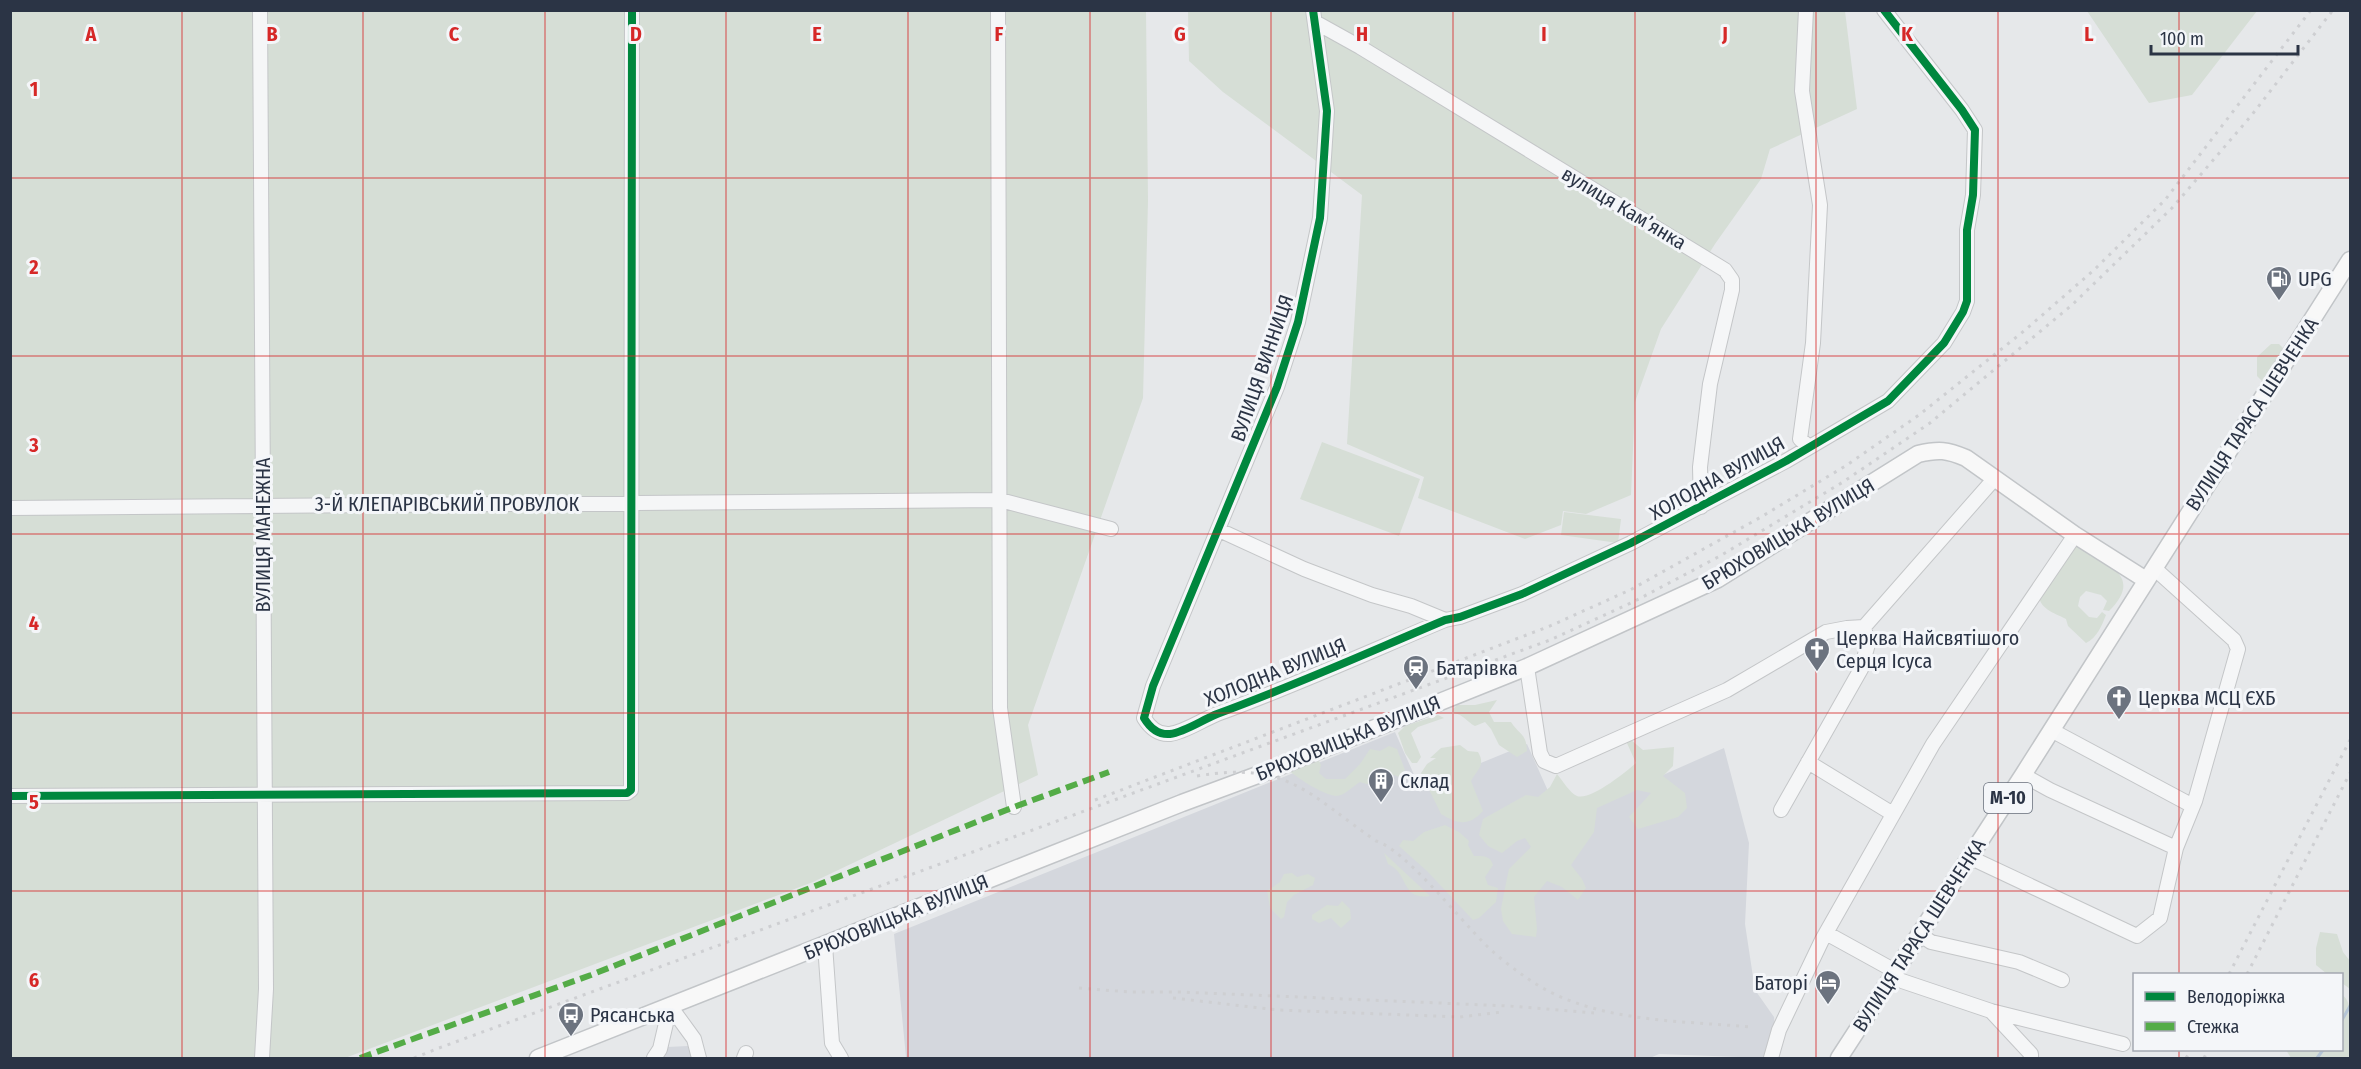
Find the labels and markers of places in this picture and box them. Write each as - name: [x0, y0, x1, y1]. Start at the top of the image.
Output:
- fuel station icon: UPG: [2264, 264, 2294, 302]
- place label: UPG: [2298, 267, 2332, 291]
- place label: Церква Найсвятішого Серця Ісуса: [1836, 626, 2019, 673]
- church icon: Церква Найсвятішого Серця Ісуса: [1802, 635, 1832, 673]
- station icon: Батарівка: [1401, 653, 1431, 691]
- place label: Батарівка: [1436, 656, 1518, 680]
- church icon: Церква МСЦ ЄХБ: [2104, 683, 2134, 721]
- place label: Церква МСЦ ЄХБ: [2138, 686, 2276, 710]
- building icon: Склад: [1366, 766, 1396, 804]
- place label: Склад: [1400, 769, 1449, 793]
- hotel icon: Баторі: [1813, 968, 1843, 1006]
- place label: Баторі: [1754, 971, 1808, 995]
- bus stop icon: Рясанська: [556, 1000, 586, 1038]
- place label: Рясанська: [590, 1003, 675, 1027]

